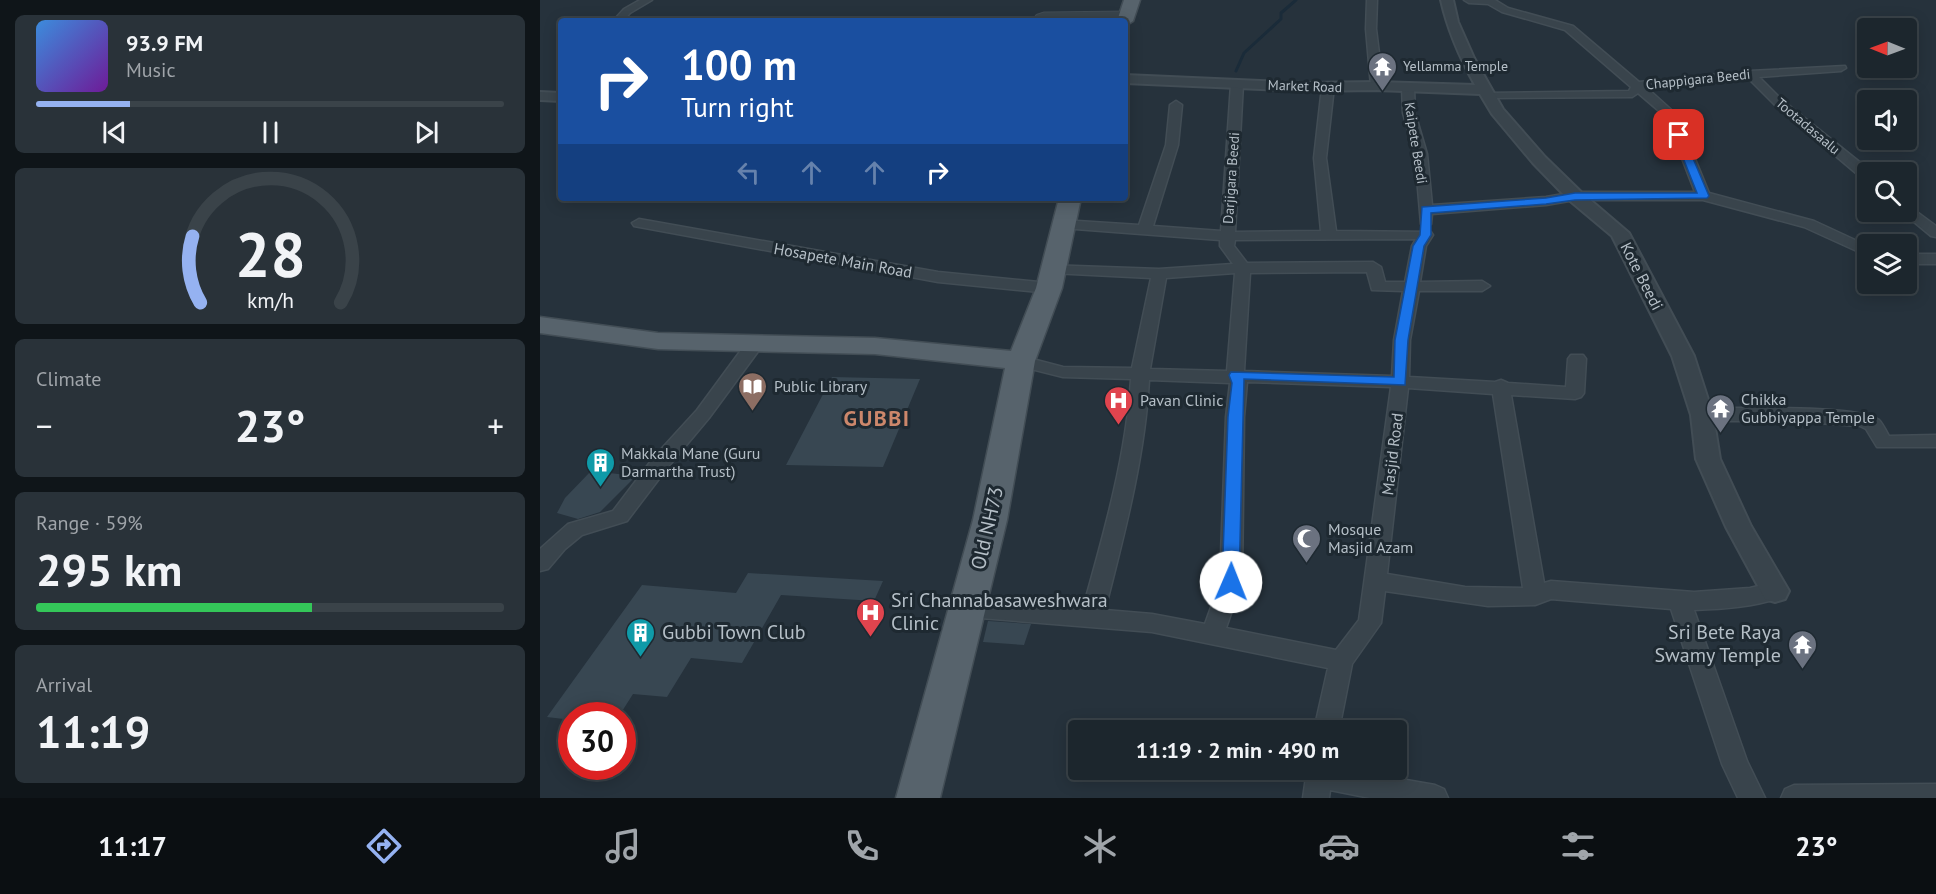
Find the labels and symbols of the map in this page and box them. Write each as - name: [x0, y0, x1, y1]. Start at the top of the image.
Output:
- north arrow: [1857, 18, 1917, 78]
- temple icon: Yellamma Temple: [1366, 50, 1398, 92]
- place label: Yellamma Temple: [1403, 57, 1508, 75]
- street label: Chappigara Beedi: [1645, 65, 1751, 93]
- street label: Market Road: [1267, 76, 1343, 96]
- street label: Tootadasaalu: [1772, 94, 1844, 158]
- street label: Kaipete Beedi: [1401, 101, 1431, 185]
- pin: [1653, 109, 1704, 160]
- street label: Darjigara Beedi: [1219, 132, 1243, 224]
- street label: Hosapete Main Road: [772, 238, 914, 282]
- street label: Kote Beedi: [1616, 239, 1668, 313]
- library icon: Public Library: [737, 370, 769, 412]
- place label: Public Library: [774, 376, 868, 396]
- hospital icon: Pavan Clinic: [1103, 384, 1135, 426]
- place label: Chikka Gubbiyappa Temple: [1741, 389, 1875, 427]
- place label: Pavan Clinic: [1140, 390, 1223, 410]
- temple icon: Chikka Gubbiyappa Temple: [1704, 392, 1736, 434]
- district label: GUBBI: [844, 404, 910, 432]
- street label: Masjid Road: [1377, 412, 1407, 496]
- place label: Makkala Mane (Guru Darmartha Trust): [621, 443, 760, 481]
- building icon: Makkala Mane (Guru Darmartha Trust): [584, 446, 616, 488]
- street label: Old NH73: [965, 484, 1009, 572]
- place label: Mosque Masjid Azam: [1328, 519, 1413, 557]
- mosque icon: Mosque Masjid Azam: [1291, 522, 1323, 564]
- position arrow: [1199, 550, 1263, 614]
- place label: Sri Channabasaweshwara Clinic: [891, 587, 1108, 636]
- hospital icon: Sri Channabasaweshwara Clinic: [854, 596, 886, 638]
- building icon: Gubbi Town Club: [625, 616, 657, 658]
- place label: Gubbi Town Club: [662, 619, 806, 645]
- place label: Sri Bete Raya Swamy Temple: [1654, 619, 1781, 668]
- temple icon: Sri Bete Raya Swamy Temple: [1786, 628, 1818, 670]
- speed limit sign: 30: [558, 702, 636, 780]

